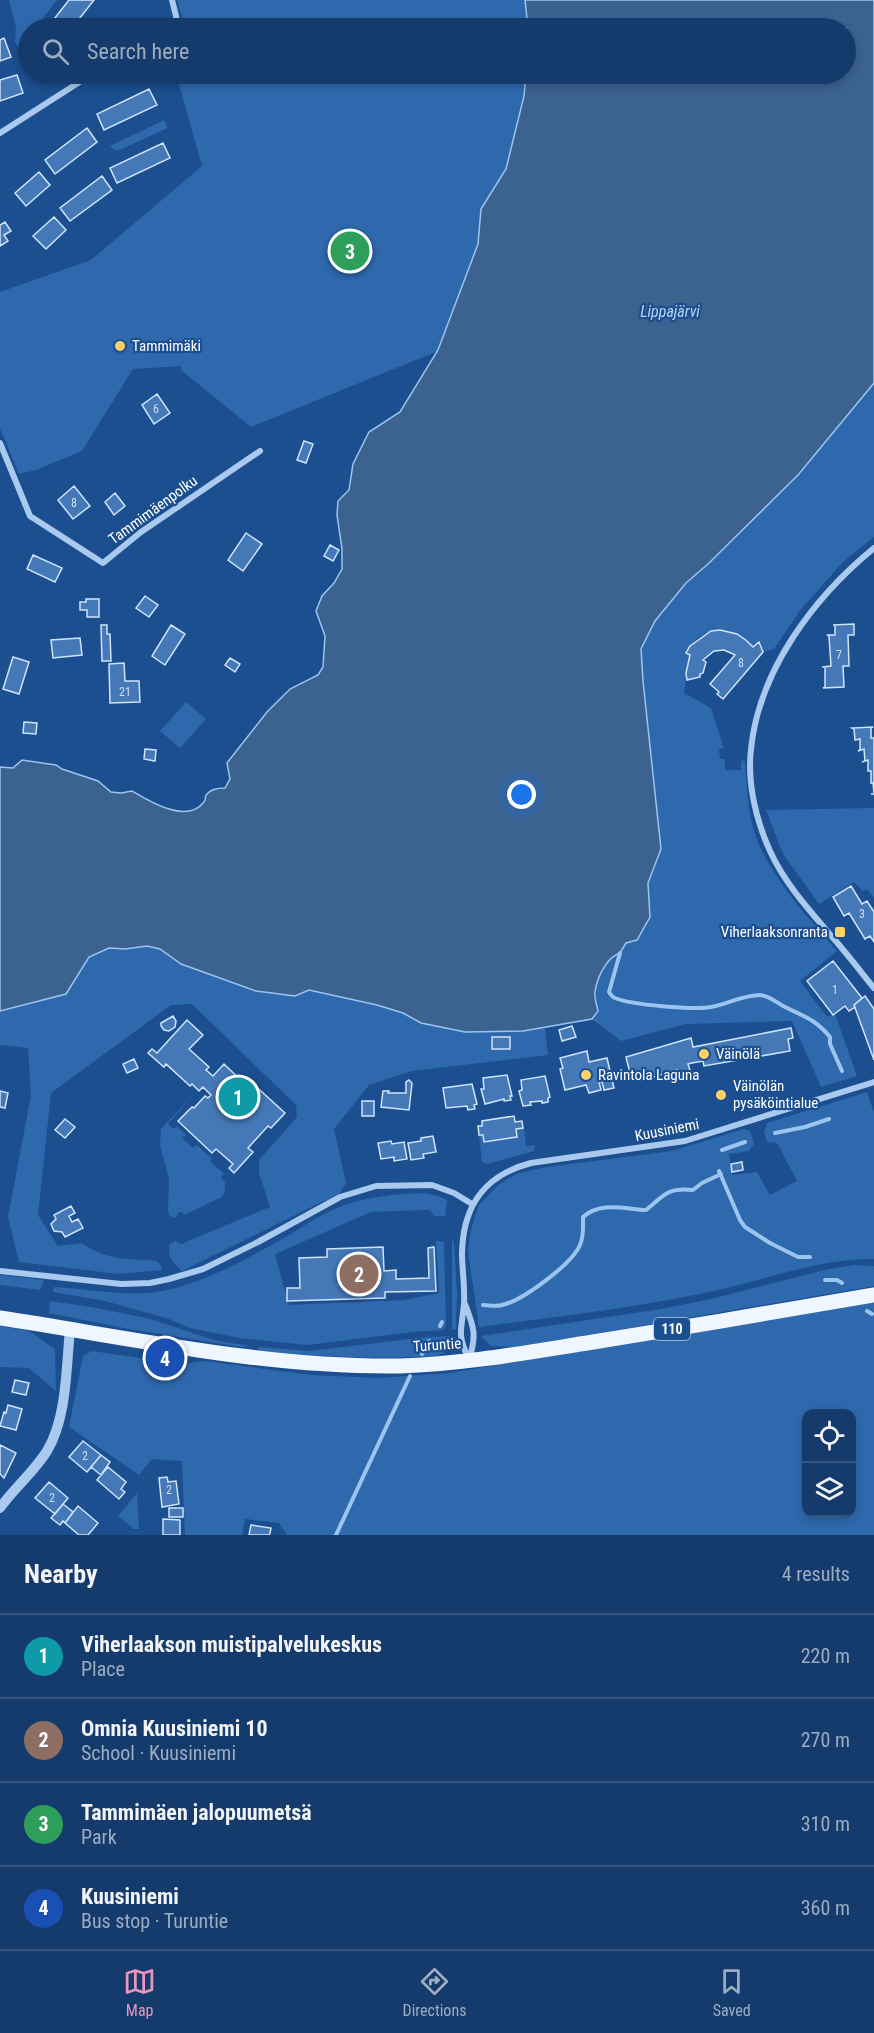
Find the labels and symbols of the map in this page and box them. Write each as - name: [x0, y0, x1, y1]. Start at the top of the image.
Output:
- pin: 3: [330, 228, 370, 274]
- water label: Lippajärvi: [640, 302, 700, 321]
- place label: Tammimäki: [132, 337, 201, 355]
- marker: Tammimäki: [113, 339, 127, 353]
- house number: 6: [153, 402, 159, 416]
- street label: Tammimäenpolku: [105, 472, 201, 548]
- house number: 8: [71, 496, 77, 510]
- house number: 7: [836, 648, 842, 662]
- house number: 8: [738, 656, 744, 670]
- house number: 21: [119, 685, 131, 699]
- your location: [507, 780, 536, 809]
- house number: 3: [859, 907, 865, 921]
- place label: Viherlaaksonranta: [721, 923, 828, 941]
- marker: Viherlaaksonranta: [833, 925, 847, 939]
- house number: 1: [832, 983, 838, 997]
- place label: Väinölä: [716, 1045, 760, 1063]
- marker: Väinölä: [697, 1047, 711, 1061]
- place label: Ravintola Laguna: [598, 1066, 699, 1084]
- marker: Ravintola Laguna: [579, 1068, 593, 1082]
- pin: 1: [218, 1074, 258, 1120]
- place label: Väinölän pysäköintialue: [733, 1077, 818, 1112]
- marker: Väinölän pysäköintialue: [714, 1088, 728, 1102]
- street label: Kuusiniemi: [633, 1115, 701, 1145]
- pin: 2: [340, 1252, 378, 1296]
- road number: 110: [654, 1318, 690, 1340]
- street label: Turuntie: [412, 1334, 462, 1356]
- pin: 4: [146, 1336, 184, 1380]
- house number: 2: [82, 1449, 88, 1463]
- house number: 2: [166, 1483, 172, 1497]
- house number: 2: [49, 1491, 55, 1505]

